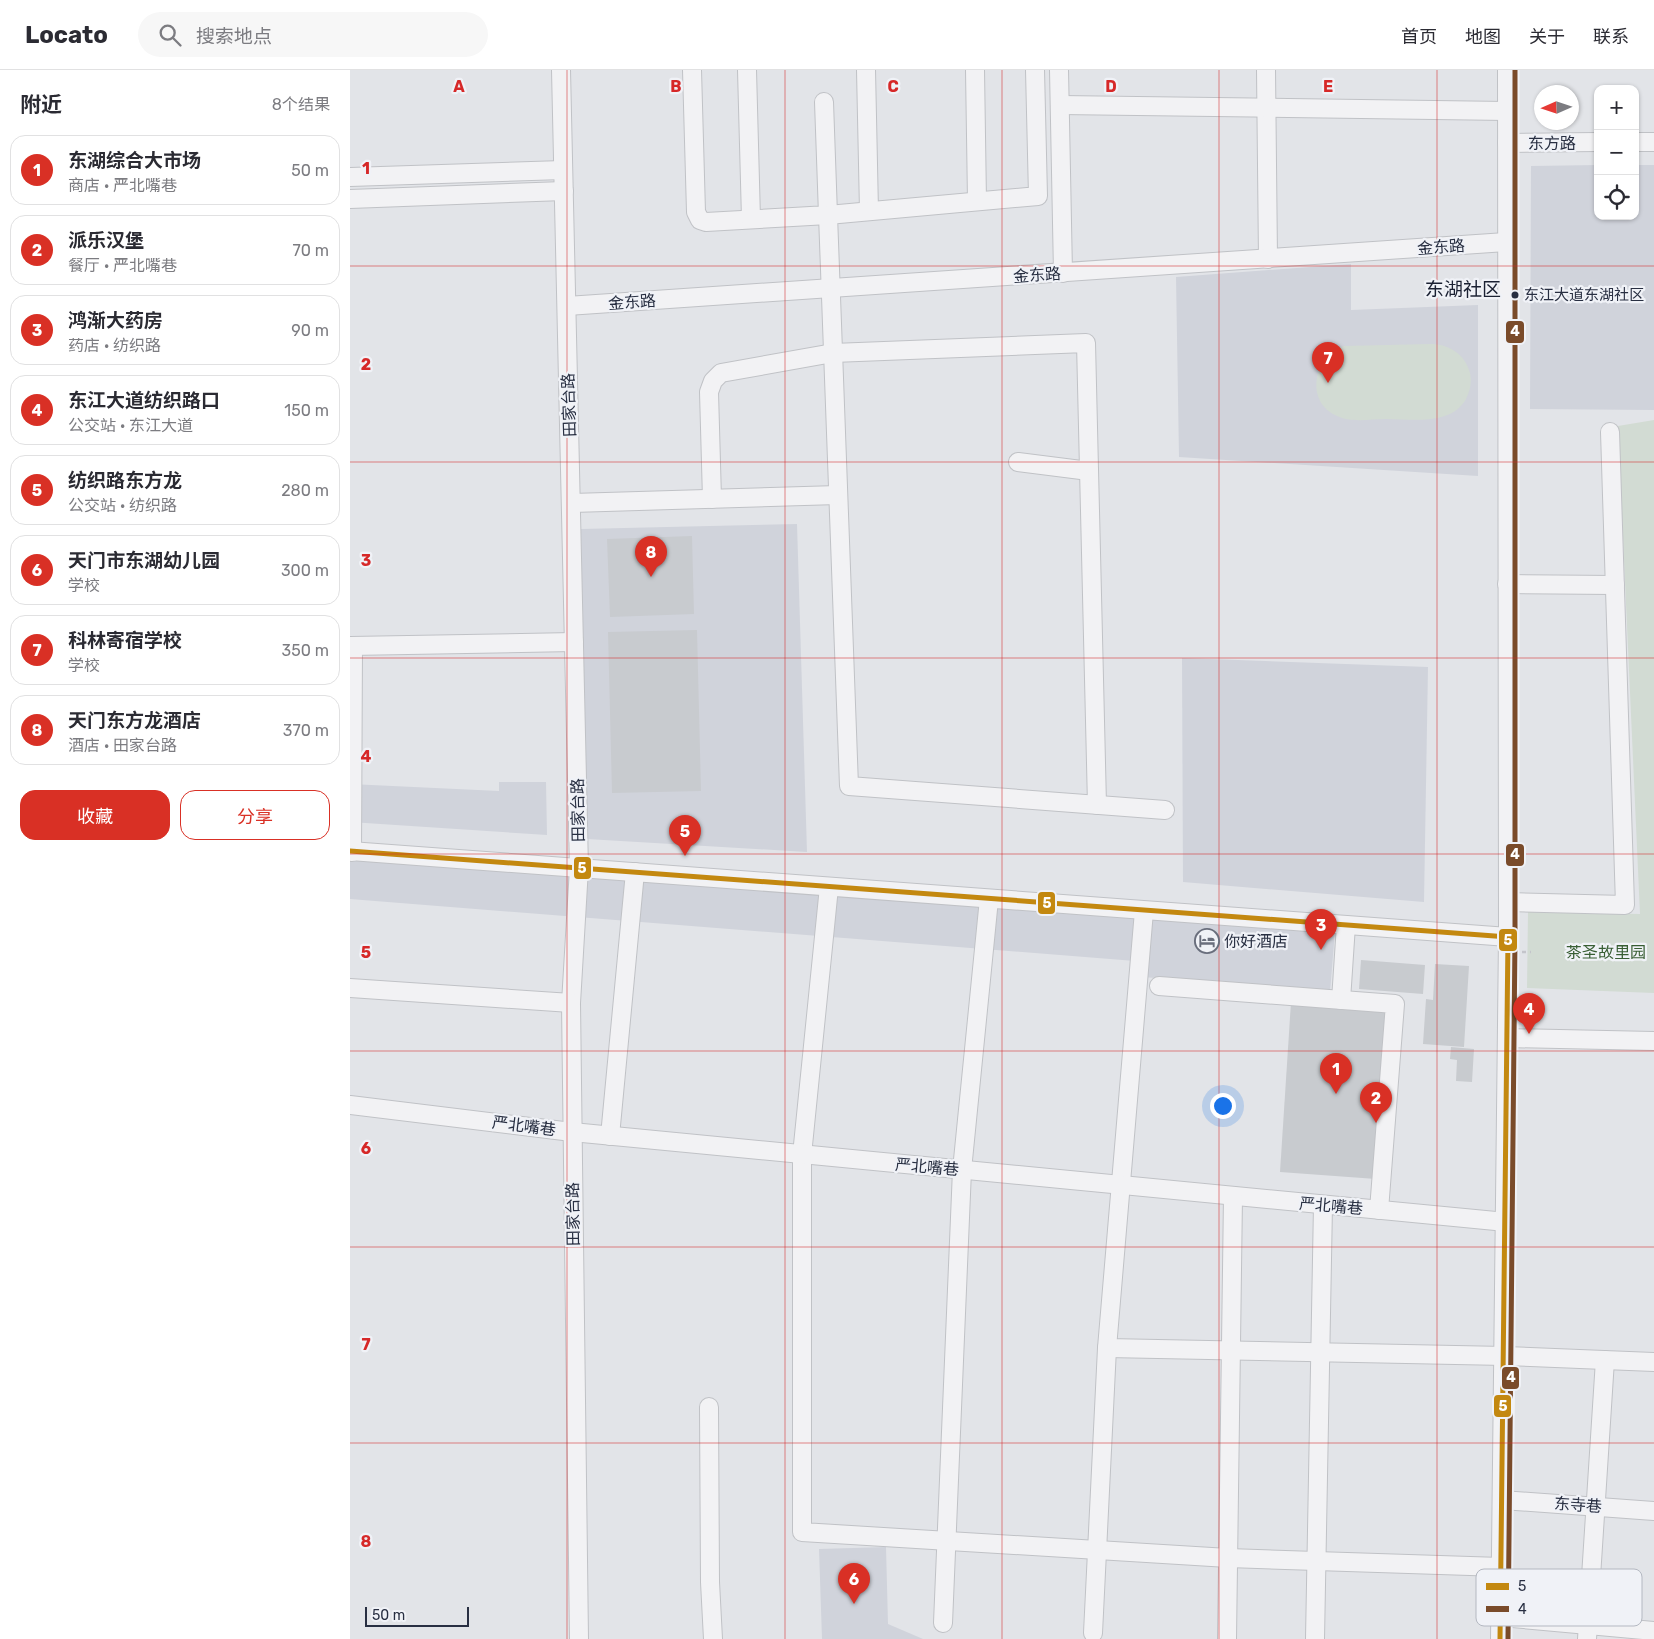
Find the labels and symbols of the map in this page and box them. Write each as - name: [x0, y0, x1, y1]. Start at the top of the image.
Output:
- text: A: [453, 77, 465, 96]
- text: B: [670, 77, 682, 96]
- text: C: [887, 77, 899, 96]
- text: D: [1105, 77, 1117, 96]
- text: E: [1323, 77, 1333, 96]
- north arrow: [1534, 85, 1579, 130]
- street label: 东方路: [1528, 134, 1576, 153]
- text: 1: [362, 159, 370, 178]
- street label: 金东路: [1416, 236, 1466, 258]
- street label: 金东路: [1012, 264, 1062, 286]
- district label: 东湖社区: [1425, 278, 1501, 301]
- place label: 东江大道东湖社区: [1524, 286, 1644, 304]
- marker: 东江大道东湖社区: [1510, 290, 1520, 300]
- street label: 金东路: [607, 291, 657, 313]
- line badge: 4: [1505, 320, 1525, 344]
- text: 4: [1510, 323, 1520, 340]
- pin: 7: [1312, 342, 1344, 383]
- text: 2: [361, 355, 371, 374]
- street label: 田家台路: [558, 373, 580, 437]
- pin: 8: [635, 536, 667, 577]
- text: 3: [361, 551, 371, 570]
- text: 4: [361, 747, 372, 766]
- street label: 田家台路: [568, 778, 588, 842]
- pin: 5: [669, 815, 701, 856]
- line badge: 4: [1505, 843, 1525, 867]
- text: 4: [1510, 846, 1520, 863]
- line badge: 5: [573, 856, 592, 880]
- text: 5: [577, 860, 587, 877]
- line badge: 5: [1037, 891, 1056, 915]
- text: 5: [1042, 895, 1052, 912]
- pin: 3: [1305, 909, 1337, 950]
- hotel icon: 你好酒店: [1194, 928, 1220, 954]
- line badge: 5: [1498, 928, 1518, 952]
- place label: 你好酒店: [1224, 932, 1288, 951]
- text: 5: [1503, 932, 1513, 949]
- text: 5: [361, 943, 371, 962]
- park label: 茶圣故里园: [1566, 943, 1646, 962]
- pin: 4: [1513, 993, 1545, 1034]
- pin: 1: [1320, 1053, 1352, 1094]
- pin: 2: [1360, 1082, 1392, 1123]
- your location: [1210, 1093, 1236, 1119]
- street label: 严北嘴巷: [491, 1113, 557, 1139]
- text: 6: [361, 1139, 371, 1158]
- street label: 严北嘴巷: [894, 1155, 960, 1179]
- street label: 田家台路: [563, 1182, 583, 1246]
- street label: 严北嘴巷: [1298, 1194, 1364, 1218]
- text: 7: [361, 1335, 371, 1354]
- line badge: 4: [1501, 1366, 1520, 1390]
- text: 4: [1506, 1369, 1516, 1386]
- line badge: 5: [1493, 1394, 1512, 1418]
- text: 5: [1498, 1398, 1508, 1415]
- street label: 东寺巷: [1553, 1494, 1603, 1516]
- text: 8: [361, 1532, 372, 1551]
- pin: 6: [838, 1563, 870, 1604]
- legend: [1476, 1569, 1642, 1626]
- text: 5: [1518, 1578, 1526, 1595]
- text: 4: [1518, 1601, 1527, 1618]
- scale bar: [365, 1604, 469, 1627]

